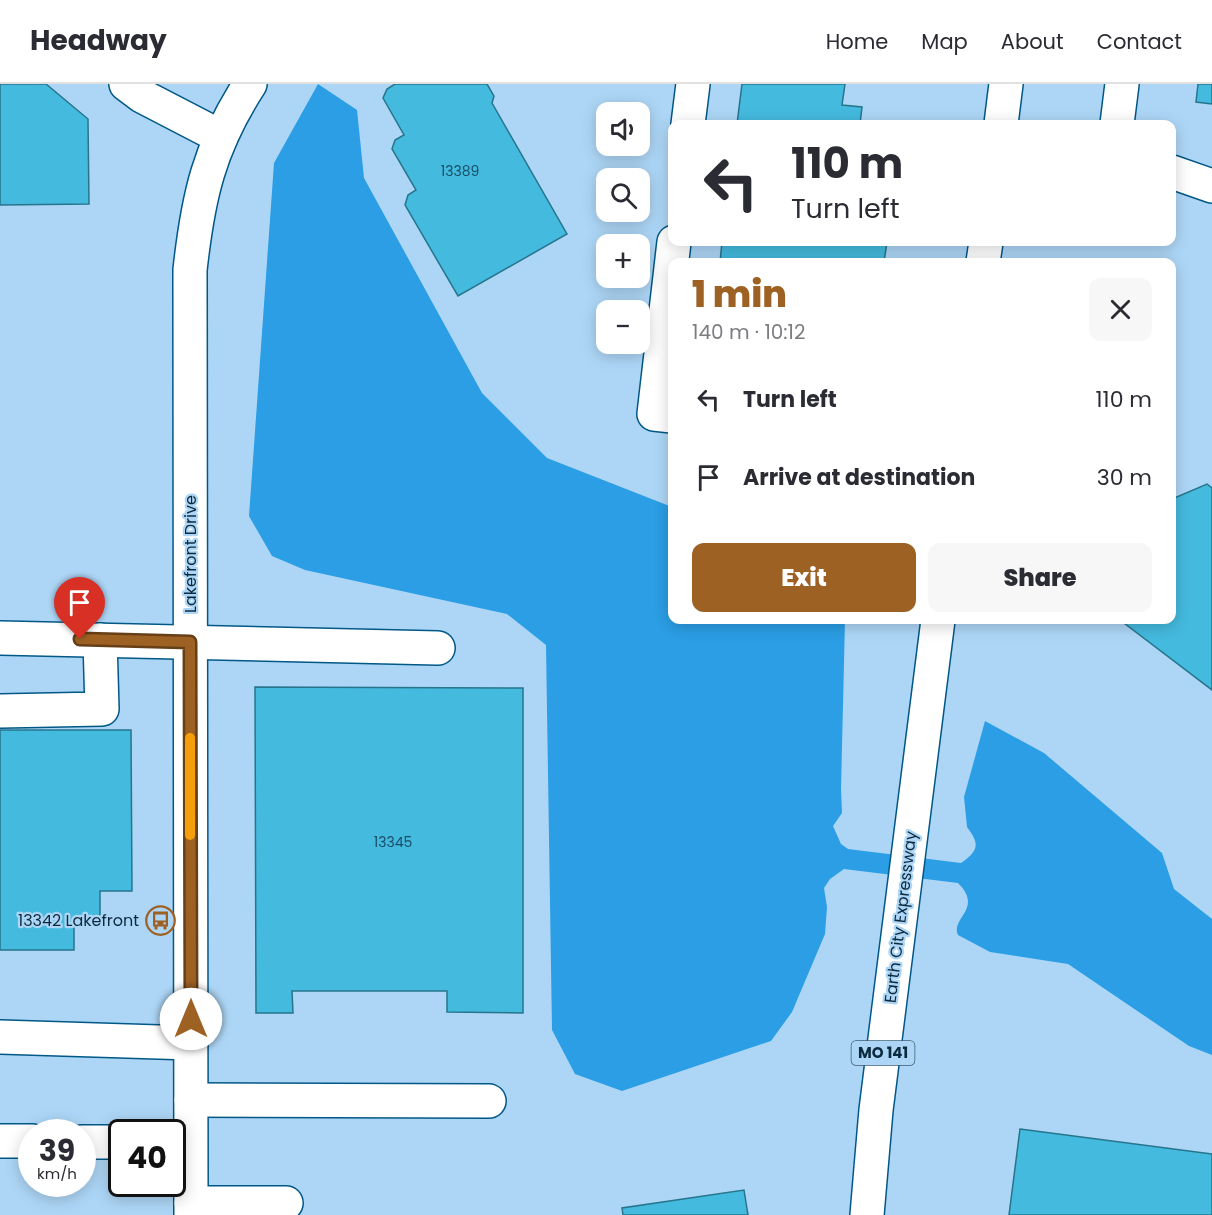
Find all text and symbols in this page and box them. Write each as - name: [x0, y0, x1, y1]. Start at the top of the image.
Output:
- text: Headway: [30, 21, 167, 60]
- text: Home: [826, 27, 888, 56]
- text: Map: [921, 27, 968, 56]
- text: About: [1001, 27, 1064, 56]
- text: Contact: [1097, 27, 1182, 56]
- map controls: [596, 102, 650, 354]
- button: sound: [596, 102, 650, 156]
- text: 110 m: [791, 134, 903, 193]
- icon: left: [692, 144, 770, 222]
- house number: 13389: [441, 161, 479, 181]
- button: search: [596, 168, 650, 222]
- text: Turn left: [791, 190, 900, 227]
- button: +: [596, 234, 650, 288]
- text: 1 min: [692, 269, 787, 320]
- button: close: [1089, 278, 1152, 341]
- button: −: [596, 300, 650, 354]
- text: 140 m · 10:12: [692, 318, 806, 346]
- icon: left: [692, 383, 725, 416]
- text: Turn left: [743, 384, 837, 415]
- text: 110 m: [1096, 384, 1152, 415]
- icon: arrive: [692, 461, 725, 494]
- text: Arrive at destination: [743, 462, 975, 493]
- text: 30 m: [1097, 462, 1152, 493]
- street label: Lakefront Drive: [179, 495, 202, 613]
- button: Exit: [692, 543, 916, 612]
- button: Share: [928, 543, 1152, 612]
- pin: [54, 577, 105, 639]
- icon: arrive: [63, 586, 96, 619]
- street label: Earth City Expressway: [879, 830, 922, 1004]
- house number: 13345: [374, 832, 412, 852]
- bus stop icon: 13342 Lakefront: [144, 904, 176, 936]
- place label: 13342 Lakefront: [18, 909, 139, 932]
- position arrow: [159, 987, 223, 1051]
- road number: MO 141: [852, 1041, 914, 1065]
- speed limit sign: 40: [108, 1119, 186, 1197]
- text: 39: [39, 1129, 75, 1172]
- text: km/h: [37, 1163, 77, 1184]

